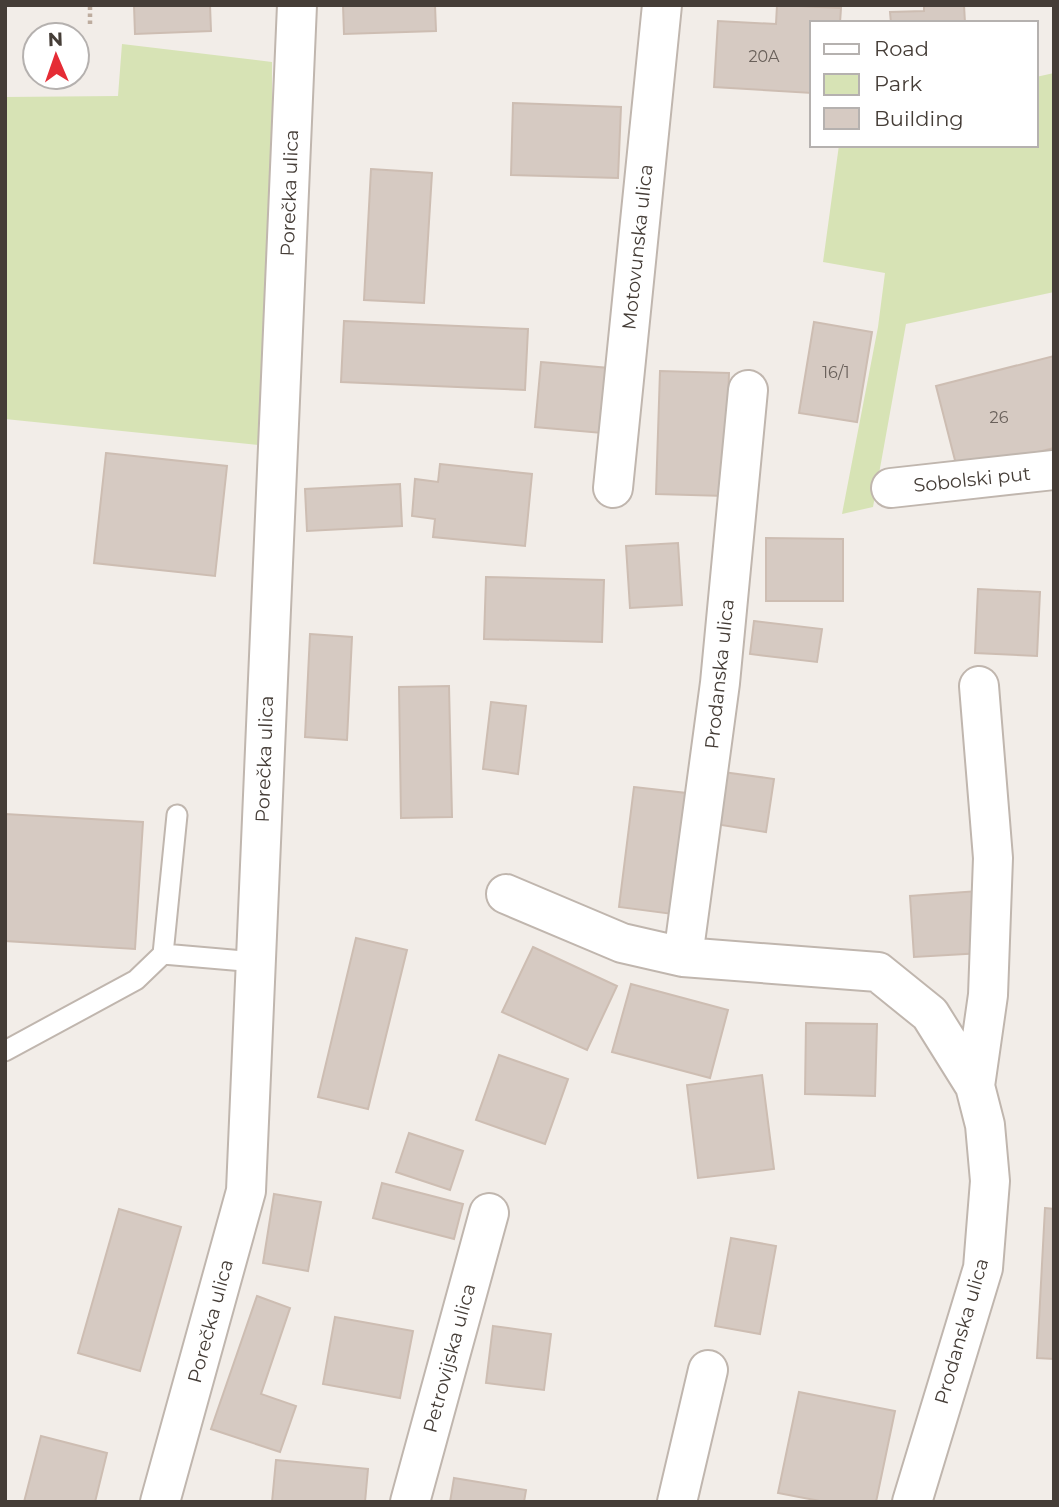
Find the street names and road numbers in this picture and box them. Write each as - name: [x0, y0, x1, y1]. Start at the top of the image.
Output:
- street label: Porečka ulica: [276, 129, 303, 257]
- street label: Motovunska ulica: [617, 163, 658, 331]
- street label: Sobolski put: [912, 462, 1032, 497]
- street label: Prodanska ulica: [700, 598, 739, 750]
- street label: Porečka ulica: [251, 695, 278, 823]
- street label: Prodanska ulica: [930, 1255, 993, 1407]
- street label: Porečka ulica: [183, 1257, 238, 1385]
- street label: Petrovijska ulica: [418, 1281, 480, 1435]

